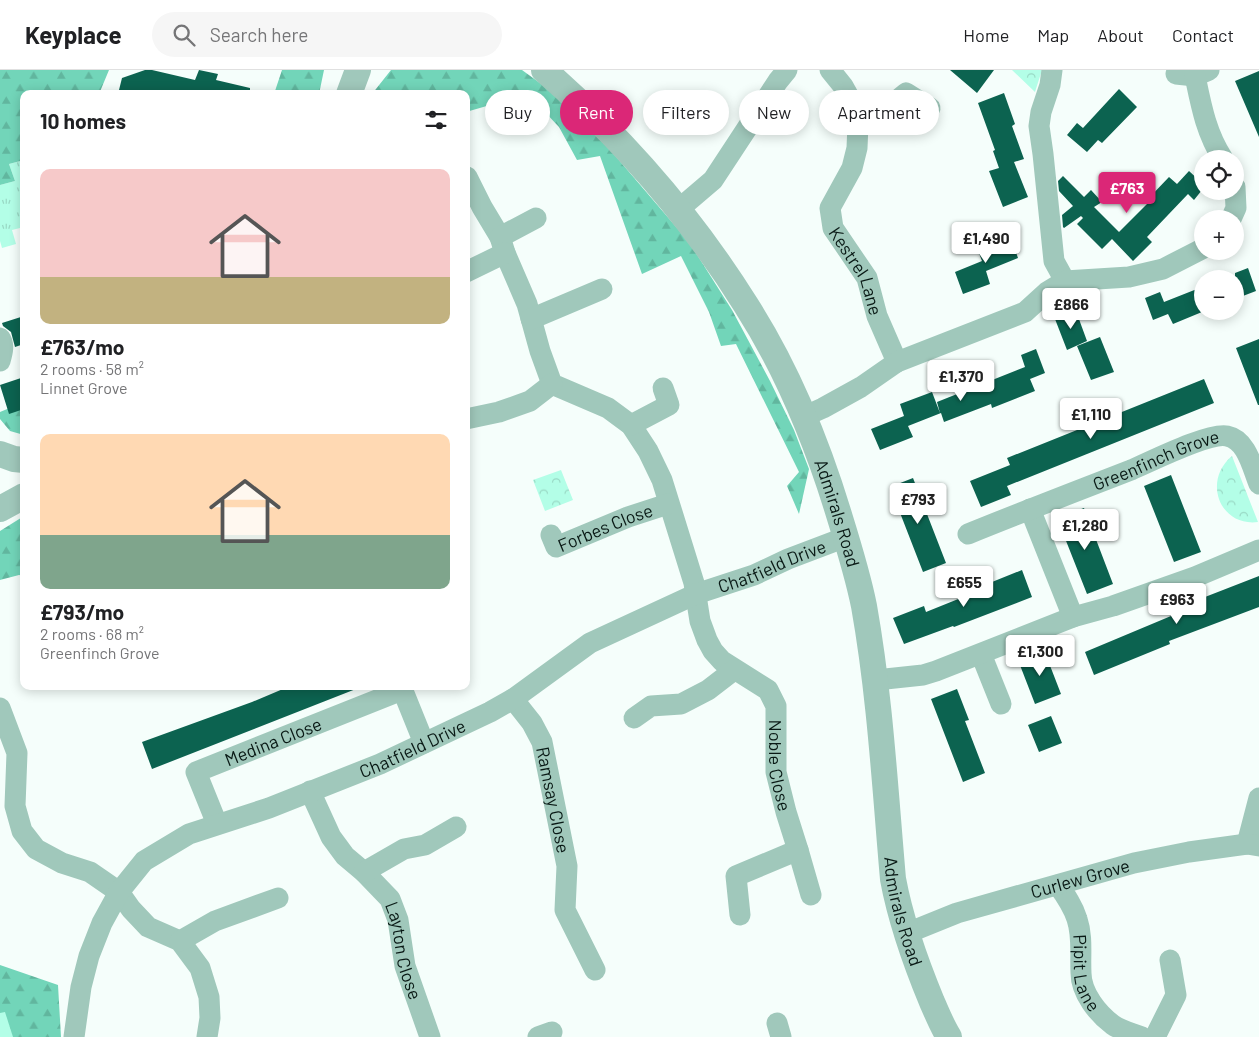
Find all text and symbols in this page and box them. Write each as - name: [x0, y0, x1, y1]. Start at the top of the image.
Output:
- search box: [152, 12, 502, 57]
- text: Keyplace: [25, 20, 122, 49]
- icon: search: [170, 21, 198, 49]
- text: Search here: [210, 23, 308, 46]
- text: Home: [963, 24, 1009, 46]
- text: Map: [1037, 24, 1069, 46]
- text: About: [1097, 24, 1144, 46]
- text: Contact: [1172, 24, 1234, 46]
- chip: Buy: [485, 90, 550, 135]
- chip: Rent: [560, 90, 633, 135]
- chip: Filters: [643, 90, 729, 135]
- chip: New: [739, 90, 809, 135]
- chip: Apartment: [819, 90, 939, 135]
- icon: filters: [422, 106, 450, 134]
- text: 10 homes: [40, 108, 126, 133]
- map controls: [1194, 150, 1244, 320]
- button: locate: [1194, 150, 1244, 200]
- pin: £763: [1097, 172, 1157, 214]
- text: £763: [1110, 178, 1144, 197]
- icon: home: [200, 201, 290, 291]
- button: +: [1194, 210, 1244, 260]
- street label: Kestrel Lane: [824, 222, 887, 318]
- pin: £1,490: [945, 222, 1027, 264]
- text: £1,490: [962, 228, 1010, 247]
- button: −: [1194, 270, 1244, 320]
- pin: £866: [1041, 288, 1101, 330]
- text: £866: [1053, 294, 1089, 313]
- text: £763/mo: [40, 334, 124, 359]
- text: 2 rooms · 58 m²: [40, 359, 144, 378]
- pin: £1,370: [920, 360, 1002, 402]
- text: £1,370: [938, 366, 984, 385]
- text: Linnet Grove: [40, 378, 128, 397]
- pin: £1,110: [1050, 398, 1132, 440]
- text: £1,110: [1071, 404, 1111, 423]
- street label: Greenfinch Grove: [1089, 425, 1221, 495]
- street label: Admirals Road: [810, 456, 865, 569]
- icon: home: [200, 466, 290, 556]
- pin: £793: [888, 482, 948, 525]
- text: £793: [901, 489, 935, 508]
- street label: Forbes Close: [554, 499, 655, 556]
- pin: £1,280: [1044, 508, 1126, 551]
- text: £1,280: [1062, 515, 1108, 534]
- street label: Chatfield Drive: [715, 535, 829, 597]
- pin: £655: [934, 566, 994, 608]
- text: £655: [946, 572, 982, 591]
- pin: £963: [1147, 582, 1207, 625]
- text: £963: [1159, 589, 1195, 608]
- text: £793/mo: [40, 599, 124, 624]
- text: 2 rooms · 68 m²: [40, 624, 144, 643]
- pin: £1,300: [999, 634, 1081, 677]
- text: £1,300: [1017, 641, 1063, 660]
- text: Greenfinch Grove: [40, 643, 160, 662]
- street label: Medina Close: [221, 712, 325, 771]
- street label: Chatfield Drive: [356, 714, 469, 782]
- street label: Noble Close: [765, 719, 796, 813]
- street label: Ramsay Close: [532, 745, 575, 855]
- street label: Curlew Grove: [1028, 854, 1132, 903]
- street label: Admirals Road: [880, 856, 928, 969]
- street label: Layton Close: [381, 898, 427, 1002]
- street label: Pipit Lane: [1069, 934, 1105, 1016]

